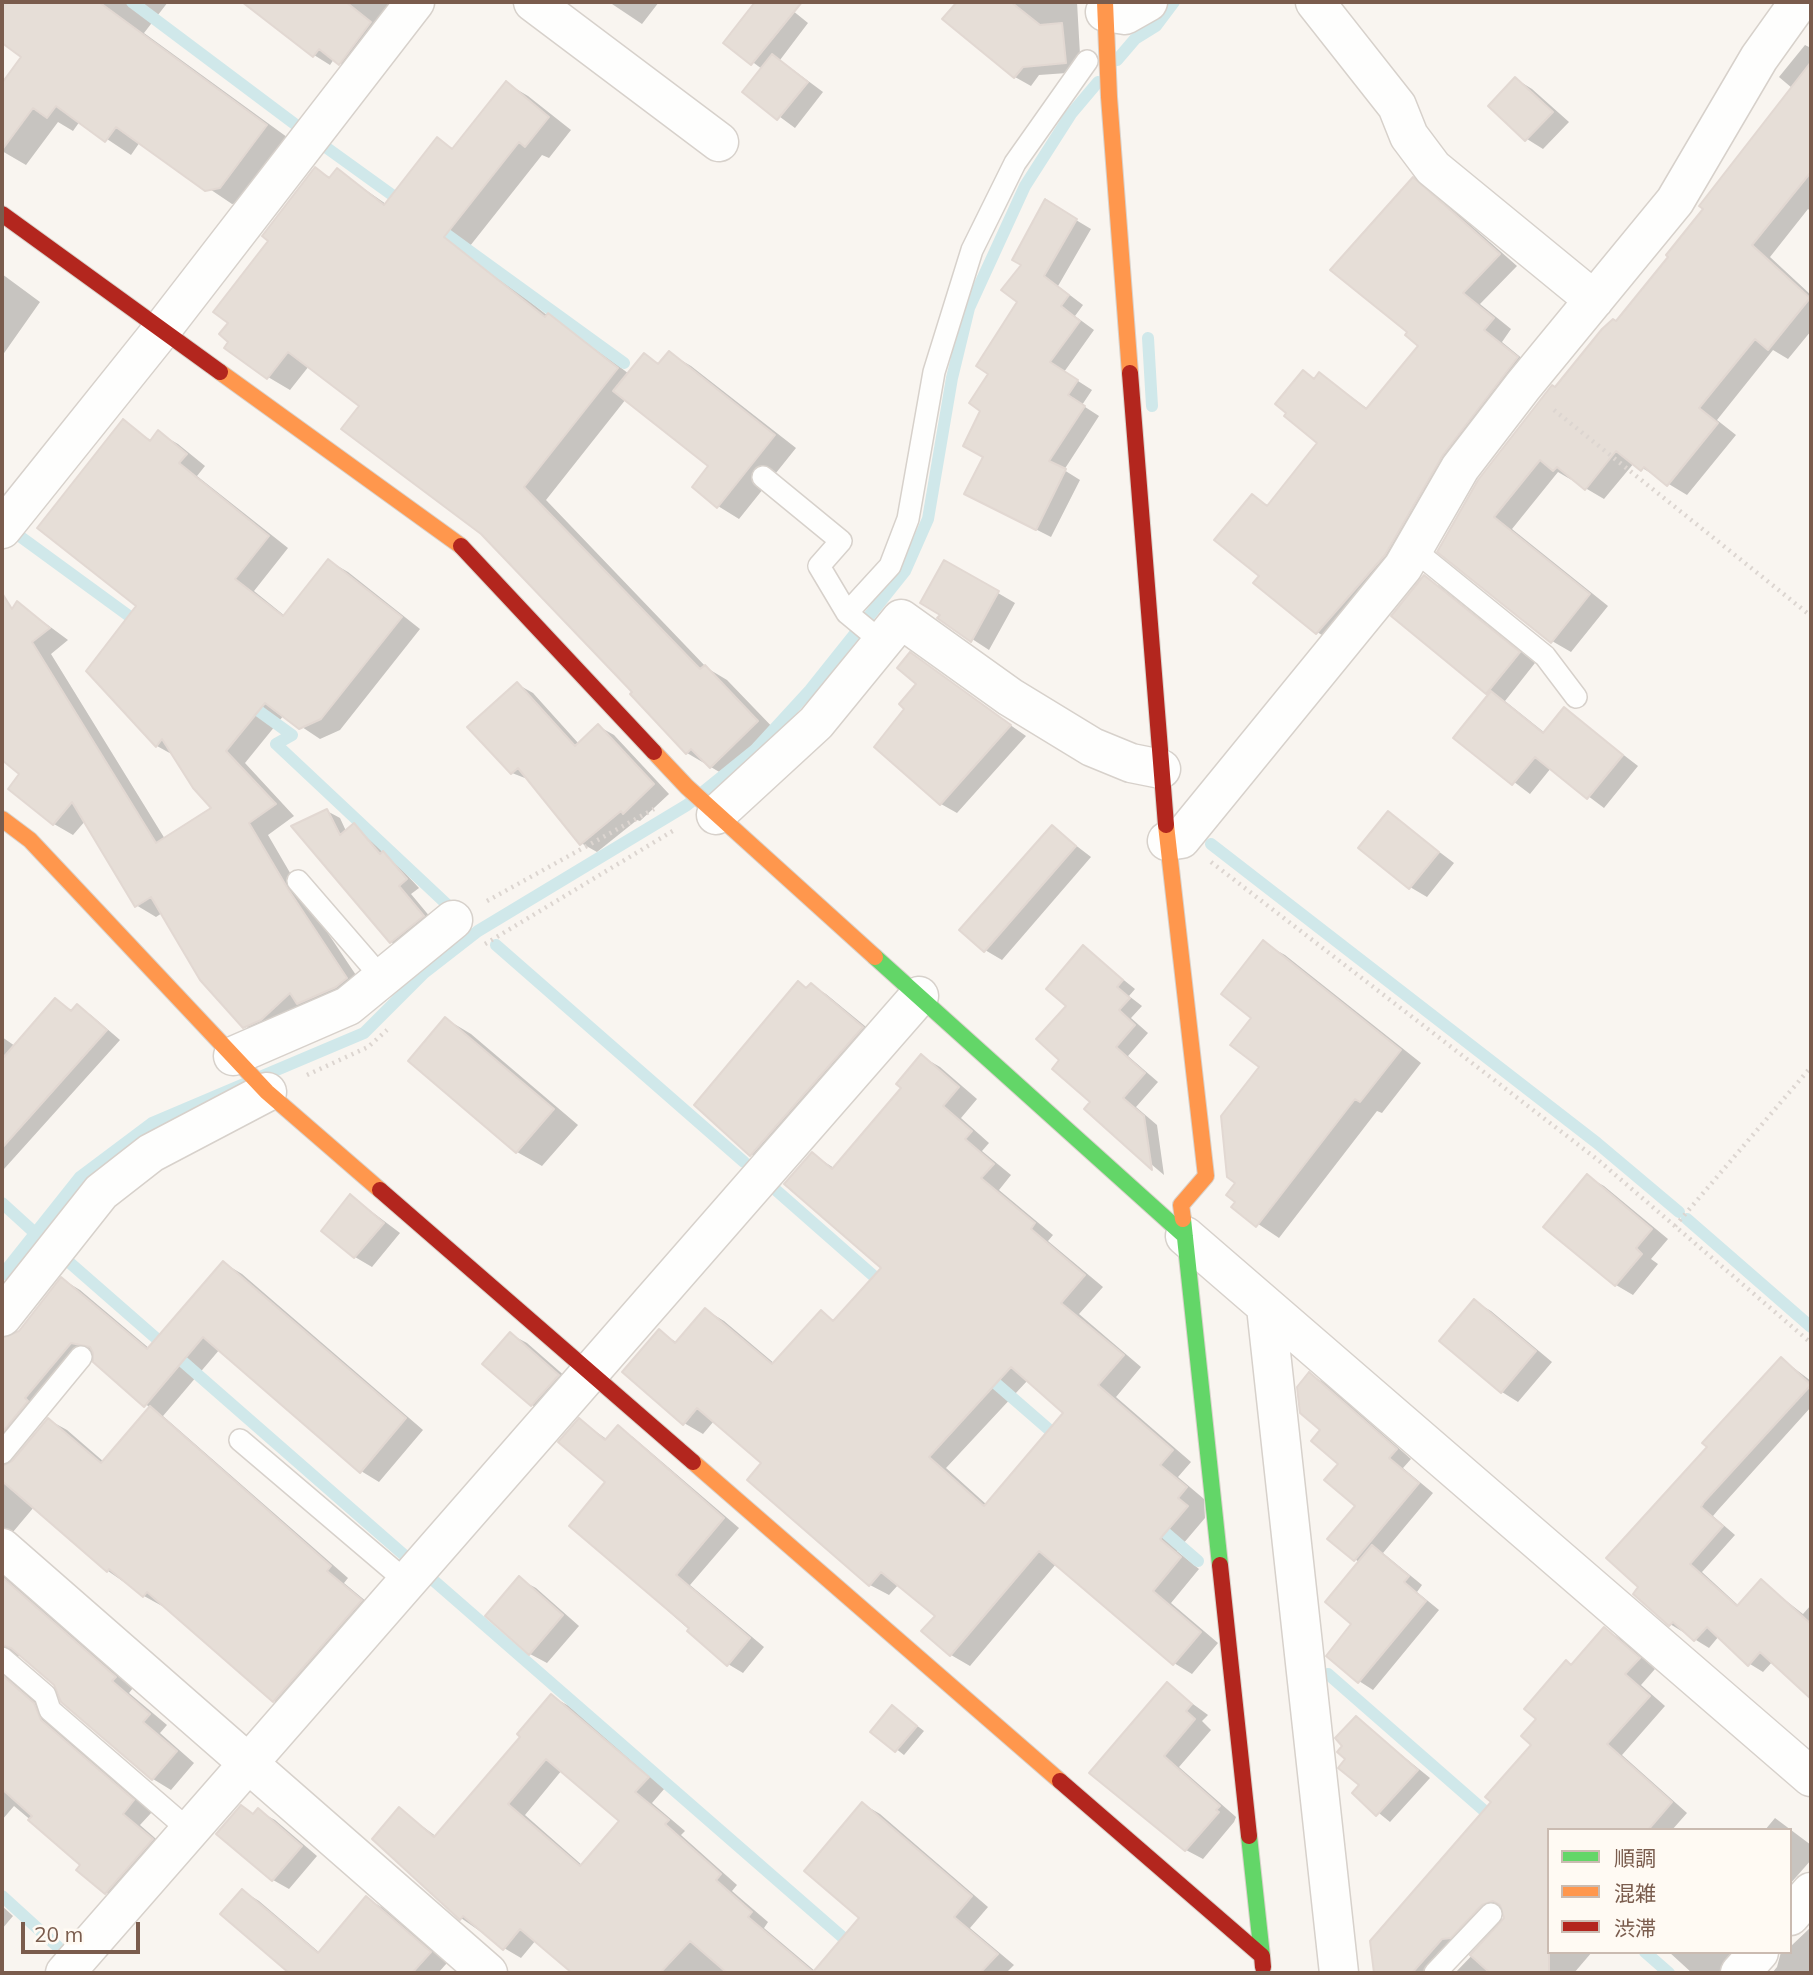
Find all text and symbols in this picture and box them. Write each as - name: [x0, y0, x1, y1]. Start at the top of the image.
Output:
- legend: [1547, 1828, 1792, 1954]
- text: 順調: [1614, 1845, 1656, 1871]
- text: 混雑: [1614, 1880, 1656, 1906]
- scale bar: [24, 1909, 144, 1953]
- text: 渋滞: [1614, 1915, 1656, 1941]
- text: 20 m: [34, 1921, 83, 1947]

